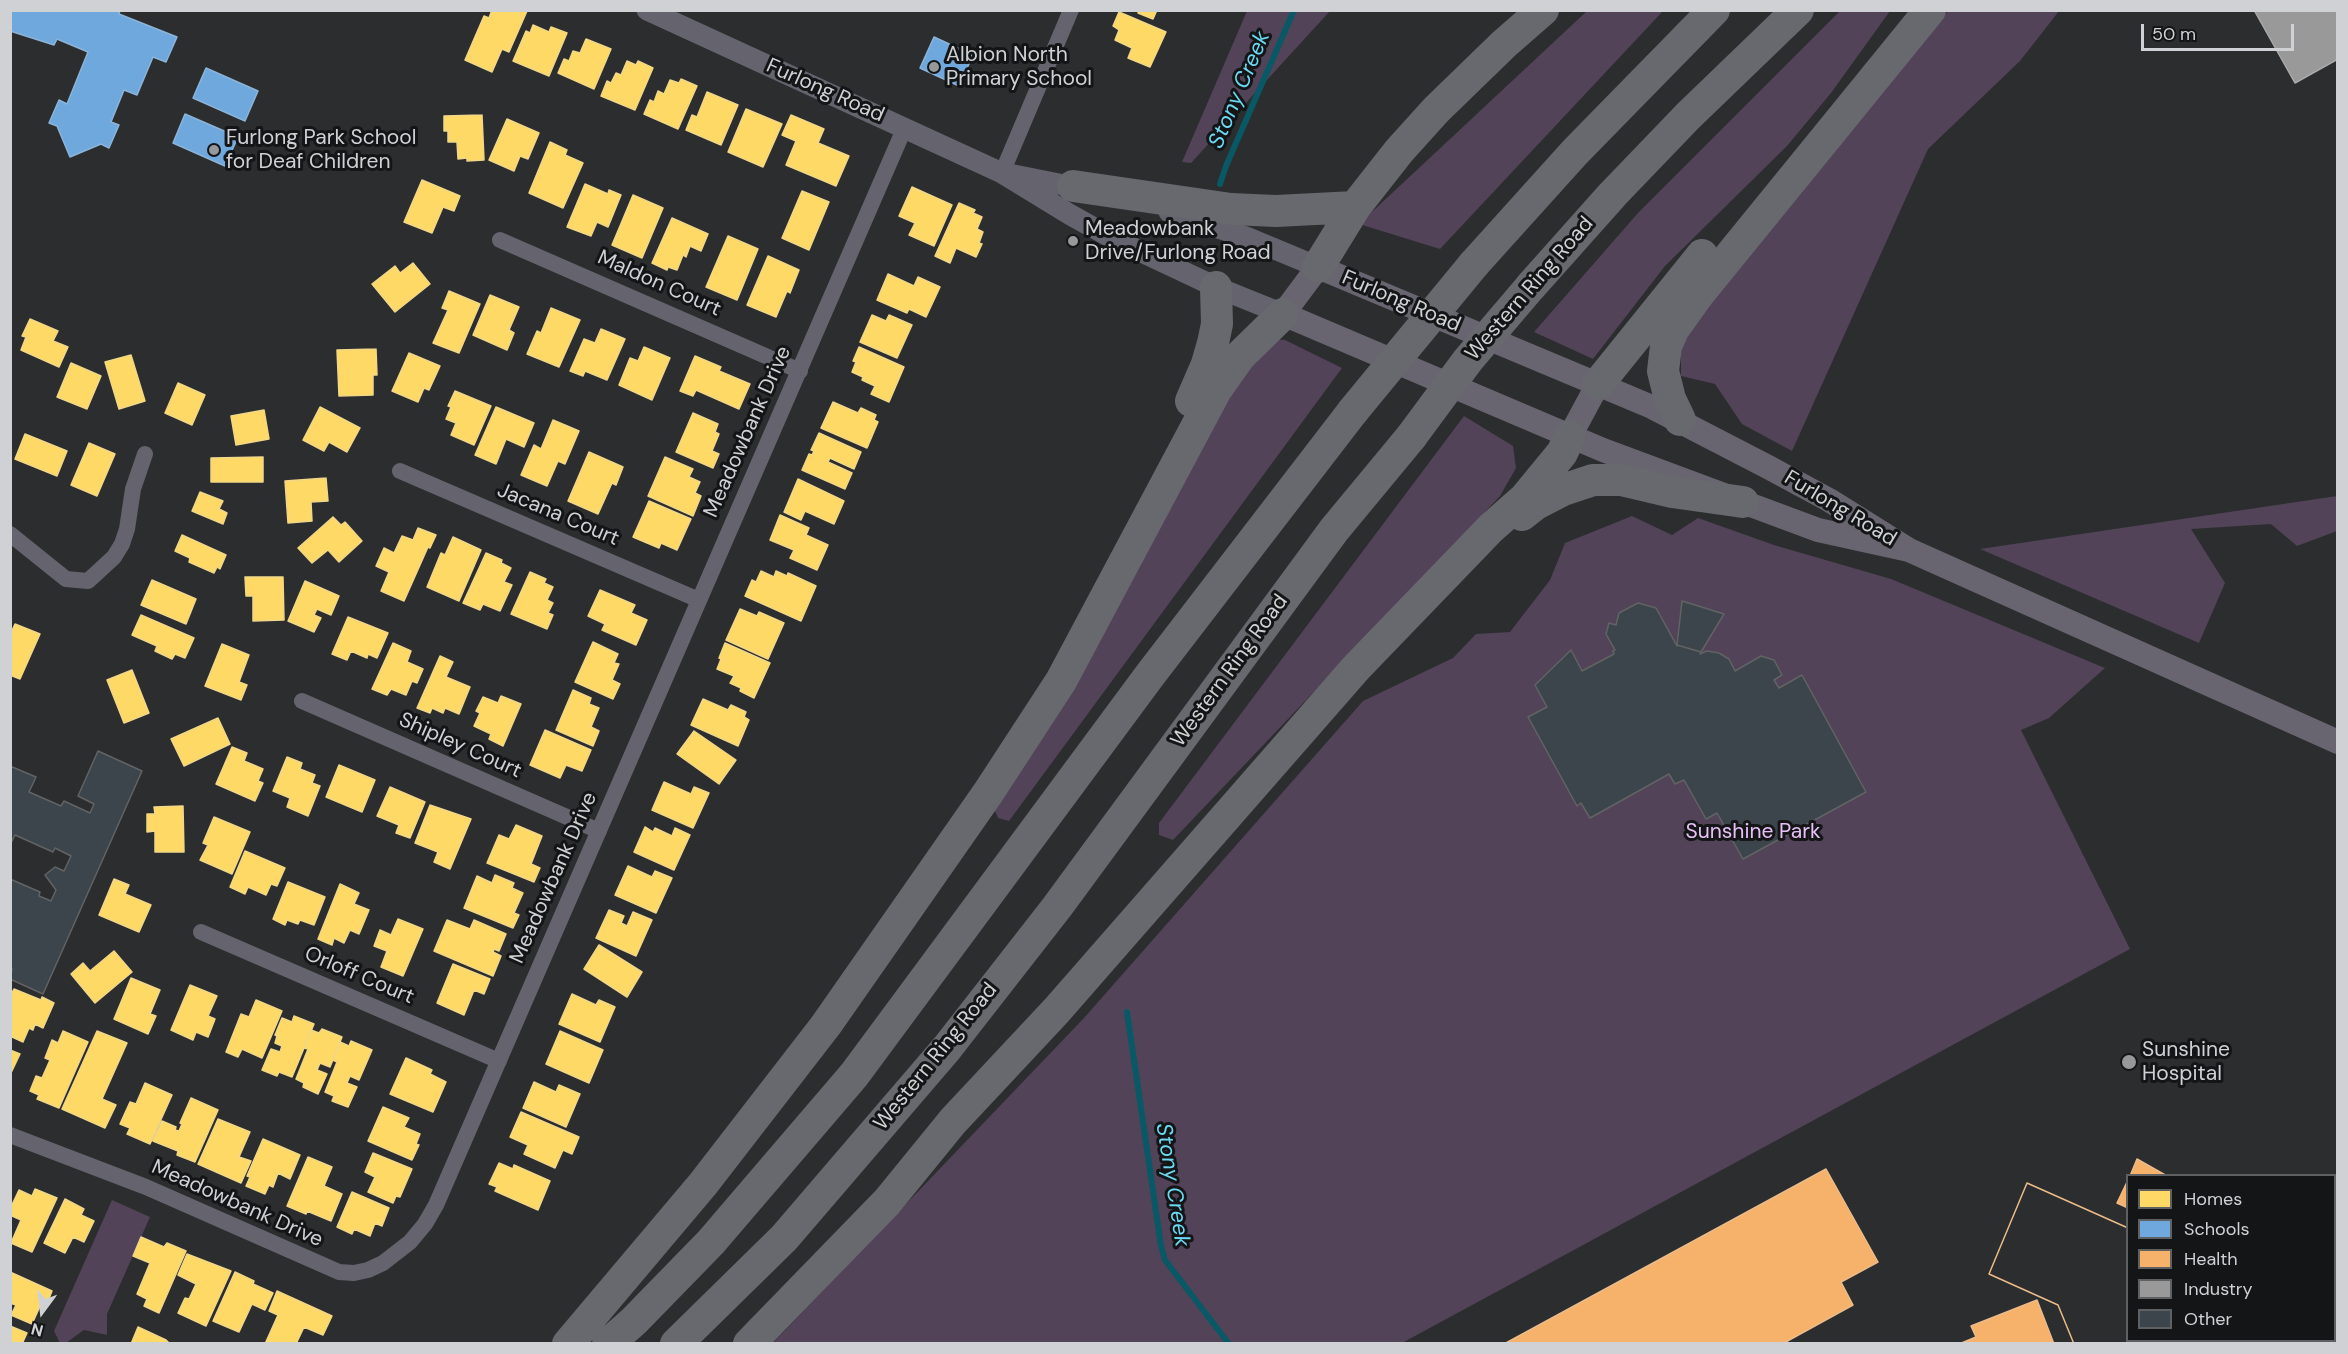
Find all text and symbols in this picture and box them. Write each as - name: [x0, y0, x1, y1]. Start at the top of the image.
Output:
- scale bar: [2144, 12, 2297, 50]
- text: 50 m: [2152, 22, 2196, 46]
- water label: Stony Creek: [1203, 27, 1277, 153]
- place label: Albion North Primary School: [946, 42, 1092, 92]
- street label: Furlong Road: [762, 54, 888, 128]
- marker: Albion North Primary School: [927, 60, 941, 74]
- place label: Furlong Park School for Deaf Children: [226, 125, 416, 175]
- marker: Furlong Park School for Deaf Children: [207, 143, 221, 157]
- street label: Western Ring Road: [1461, 212, 1599, 366]
- place label: Meadowbank Drive/Furlong Road: [1085, 216, 1271, 266]
- marker: Meadowbank Drive/Furlong Road: [1066, 234, 1080, 248]
- street label: Maldon Court: [593, 246, 725, 322]
- street label: Furlong Road: [1338, 266, 1464, 338]
- street label: Meadowbank Drive: [699, 342, 797, 522]
- street label: Furlong Road: [1779, 466, 1901, 552]
- street label: Jacana Court: [493, 478, 623, 552]
- street label: Western Ring Road: [1166, 590, 1294, 752]
- street label: Shipley Court: [395, 708, 525, 784]
- street label: Meadowbank Drive: [505, 788, 603, 968]
- park label: Sunshine Park: [1686, 819, 1820, 845]
- street label: Orloff Court: [300, 942, 418, 1010]
- street label: Western Ring Road: [869, 978, 1003, 1136]
- place label: Sunshine Hospital: [2142, 1037, 2230, 1087]
- marker: Sunshine Hospital: [2120, 1053, 2138, 1071]
- water label: Stony Creek: [1149, 1121, 1195, 1249]
- street label: Meadowbank Drive: [147, 1155, 327, 1253]
- legend: [2126, 1174, 2336, 1342]
- text: Homes: [2184, 1187, 2242, 1211]
- text: Schools: [2184, 1217, 2249, 1241]
- text: Health: [2184, 1247, 2238, 1271]
- text: Industry: [2184, 1277, 2253, 1301]
- north arrow: [12, 1282, 72, 1342]
- text: Other: [2184, 1307, 2232, 1331]
- text: N: [29, 1318, 46, 1342]

